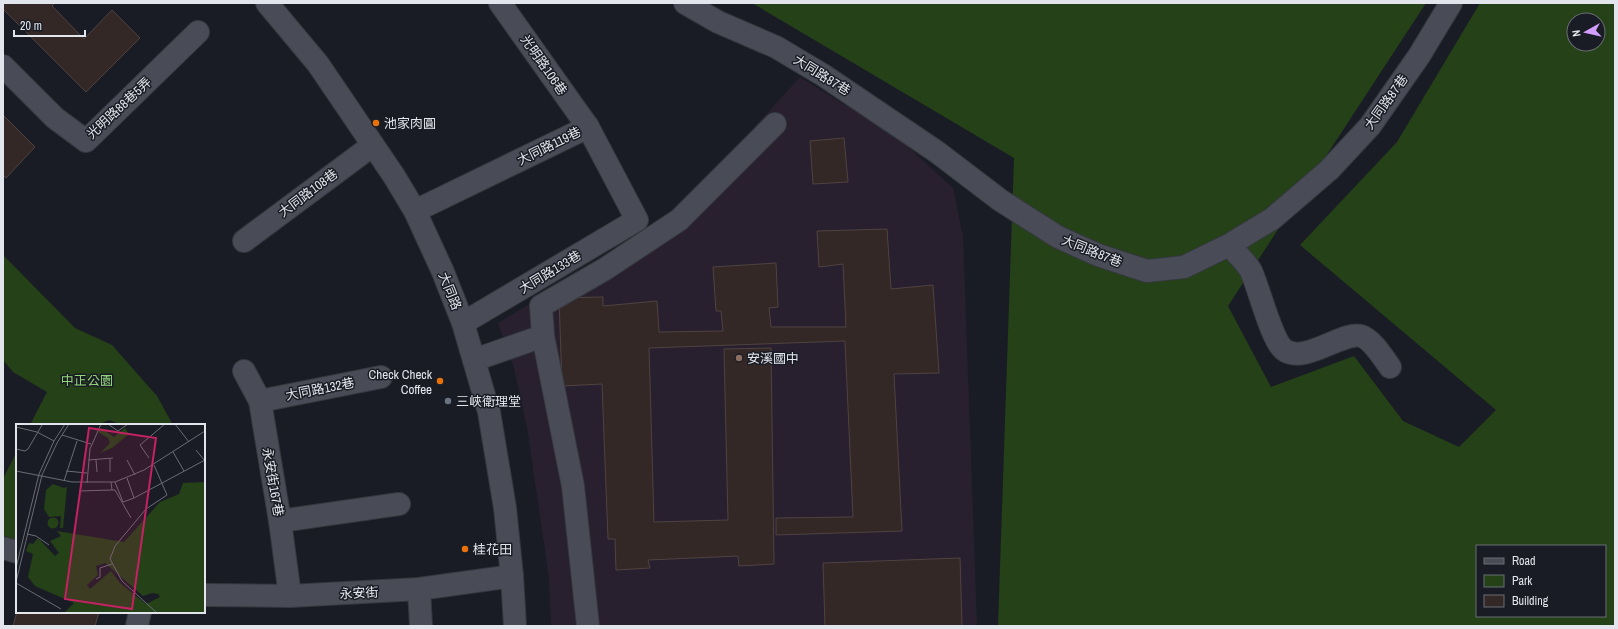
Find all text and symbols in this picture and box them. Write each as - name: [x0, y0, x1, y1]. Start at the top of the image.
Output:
- scale bar: [14, 12, 85, 38]
- north arrow: [1566, 12, 1606, 52]
- text: 20 m: [20, 18, 42, 34]
- text: N: [1569, 29, 1583, 38]
- street label: 光明路106巷: [517, 32, 571, 98]
- street label: 大同路87巷: [790, 51, 854, 99]
- street label: 大同路87巷: [1360, 71, 1412, 133]
- street label: 光明路88巷5弄: [83, 74, 155, 142]
- place label: 池家肉圓: [384, 115, 436, 132]
- marker: 池家肉圓: [371, 118, 381, 128]
- street label: 大同路119巷: [514, 123, 584, 169]
- street label: 大同路108巷: [275, 165, 341, 221]
- street label: 大同路87巷: [1059, 231, 1125, 271]
- street label: 大同路133巷: [516, 247, 584, 297]
- street label: 大同路: [435, 270, 465, 312]
- place label: 安溪國中: [747, 350, 799, 367]
- marker: 安溪國中: [734, 353, 744, 363]
- place label: Check Check Coffee: [369, 366, 433, 398]
- park label: 中正公園: [61, 372, 113, 389]
- street label: 大同路132巷: [284, 374, 356, 404]
- marker: Check Check Coffee: [435, 376, 445, 386]
- place label: 三峽衛理堂: [456, 393, 521, 410]
- marker: 三峽衛理堂: [443, 396, 453, 406]
- inset map: [16, 424, 205, 613]
- street label: 永安街167巷: [259, 446, 287, 518]
- place label: 桂花田: [473, 541, 512, 558]
- marker: 桂花田: [460, 544, 470, 554]
- legend: [1476, 545, 1606, 617]
- text: Road: [1512, 553, 1536, 569]
- text: Park: [1512, 573, 1532, 589]
- street label: 永安街: [339, 583, 379, 603]
- text: Building: [1512, 593, 1549, 609]

